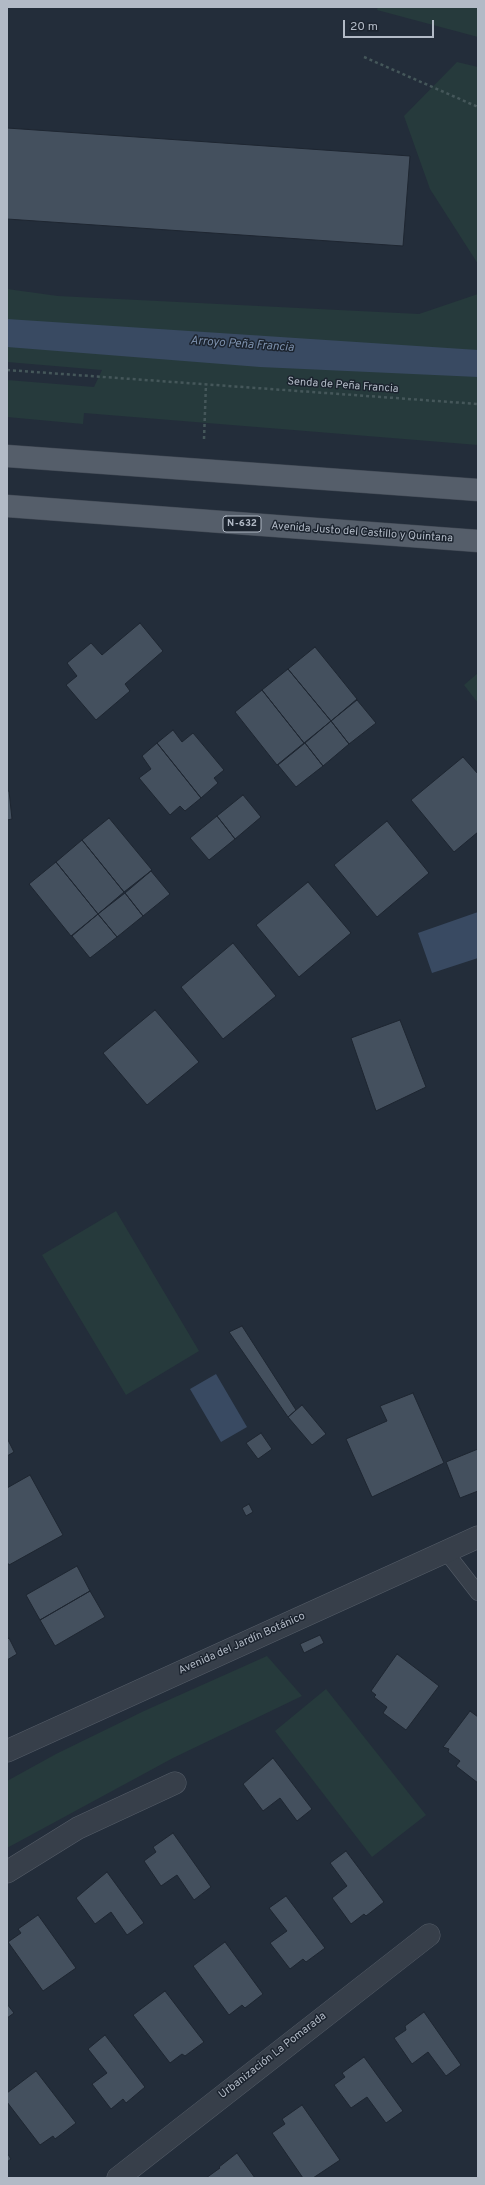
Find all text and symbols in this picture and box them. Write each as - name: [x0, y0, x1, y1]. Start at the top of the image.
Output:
- scale bar: [345, 12, 436, 38]
- text: 20 m: [350, 19, 378, 35]
- water label: Arroyo Peña Francia: [190, 334, 294, 356]
- street label: Senda de Peña Francia: [287, 376, 399, 396]
- road number: N-632: [223, 516, 261, 532]
- street label: Avenida Justo del Castillo y Quintana: [271, 520, 453, 546]
- street label: Avenida del Jardín Botánico: [177, 1610, 307, 1678]
- street label: Urbanización La Pomarada: [217, 2010, 329, 2102]

